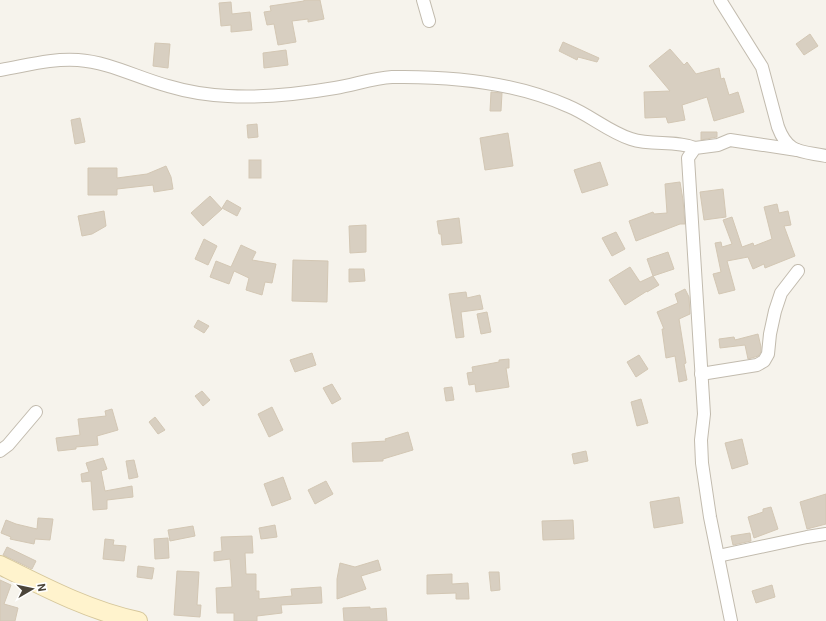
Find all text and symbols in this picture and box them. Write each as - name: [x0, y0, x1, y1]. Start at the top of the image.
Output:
- north arrow: [12, 569, 52, 609]
- text: N: [34, 583, 48, 593]

